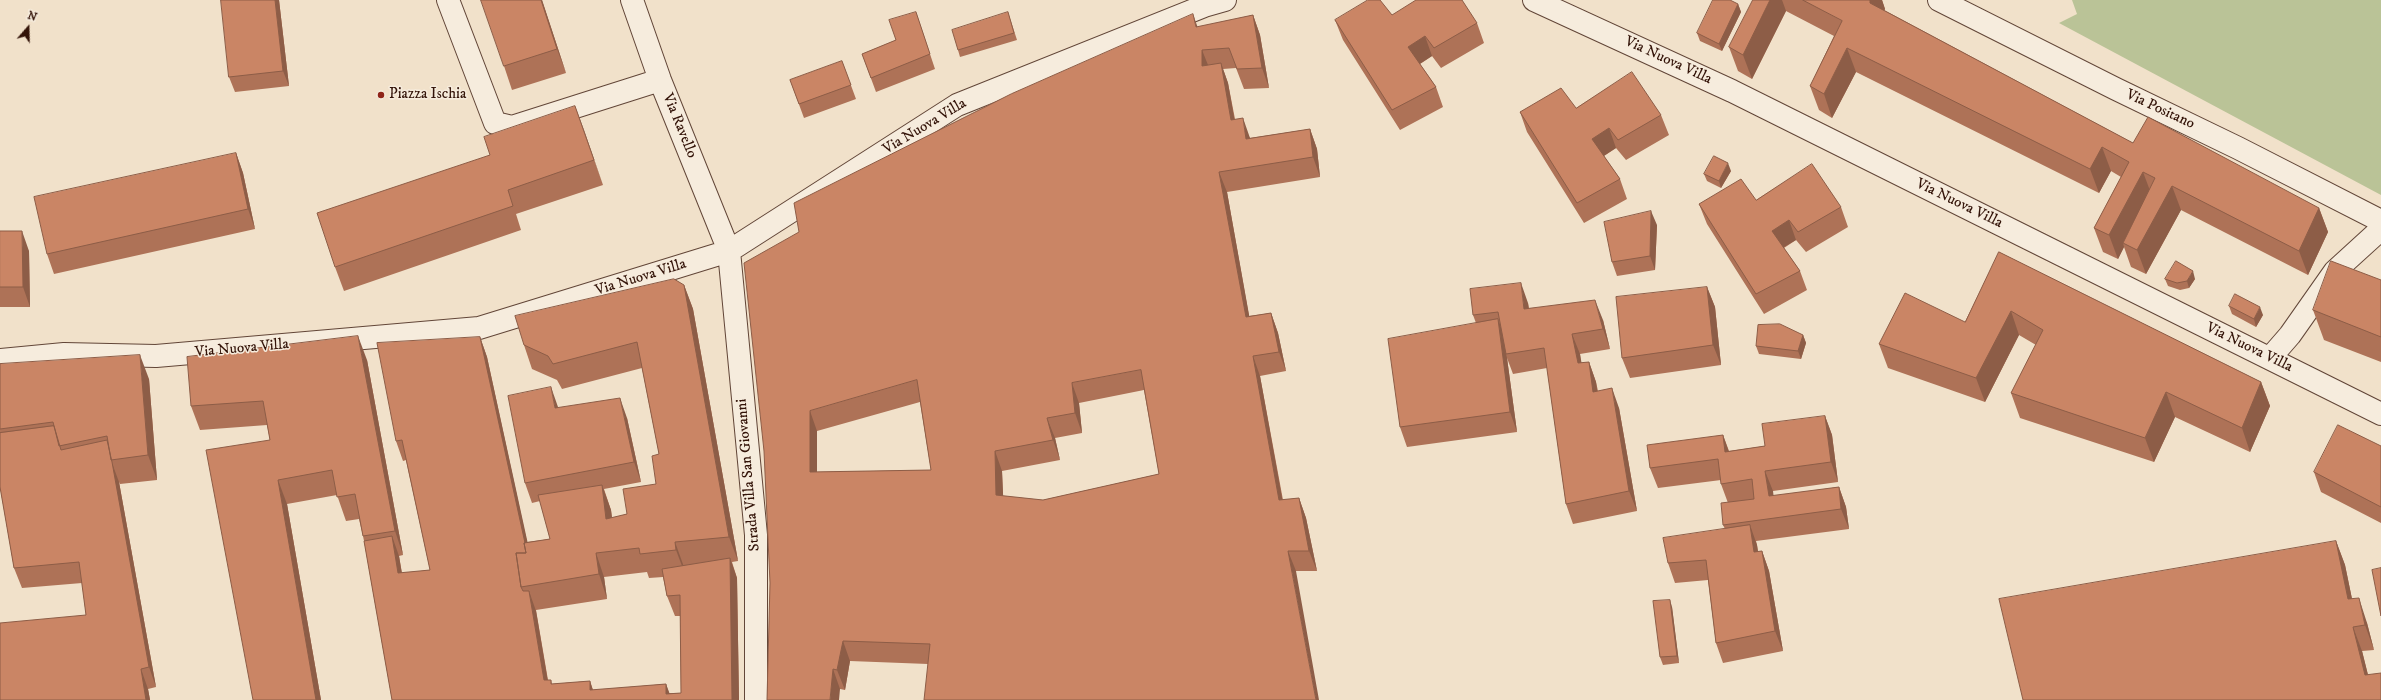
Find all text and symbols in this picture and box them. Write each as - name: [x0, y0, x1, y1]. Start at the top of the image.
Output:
- north arrow: [8, 8, 48, 48]
- text: N: [25, 9, 39, 25]
- street label: Via Nuova Villa: [1622, 33, 1714, 89]
- place label: Piazza Ischia: [389, 86, 466, 104]
- street label: Via Positano: [2123, 86, 2197, 134]
- marker: Piazza Ischia: [376, 90, 386, 100]
- street label: Via Ravello: [658, 91, 700, 161]
- street label: Via Nuova Villa: [880, 95, 970, 159]
- street label: Via Nuova Villa: [1913, 175, 2005, 233]
- street label: Via Nuova Villa: [593, 256, 689, 300]
- street label: Via Nuova Villa: [2203, 319, 2295, 377]
- street label: Via Nuova Villa: [194, 336, 290, 362]
- street label: Strada Villa San Giovanni: [733, 398, 765, 552]

